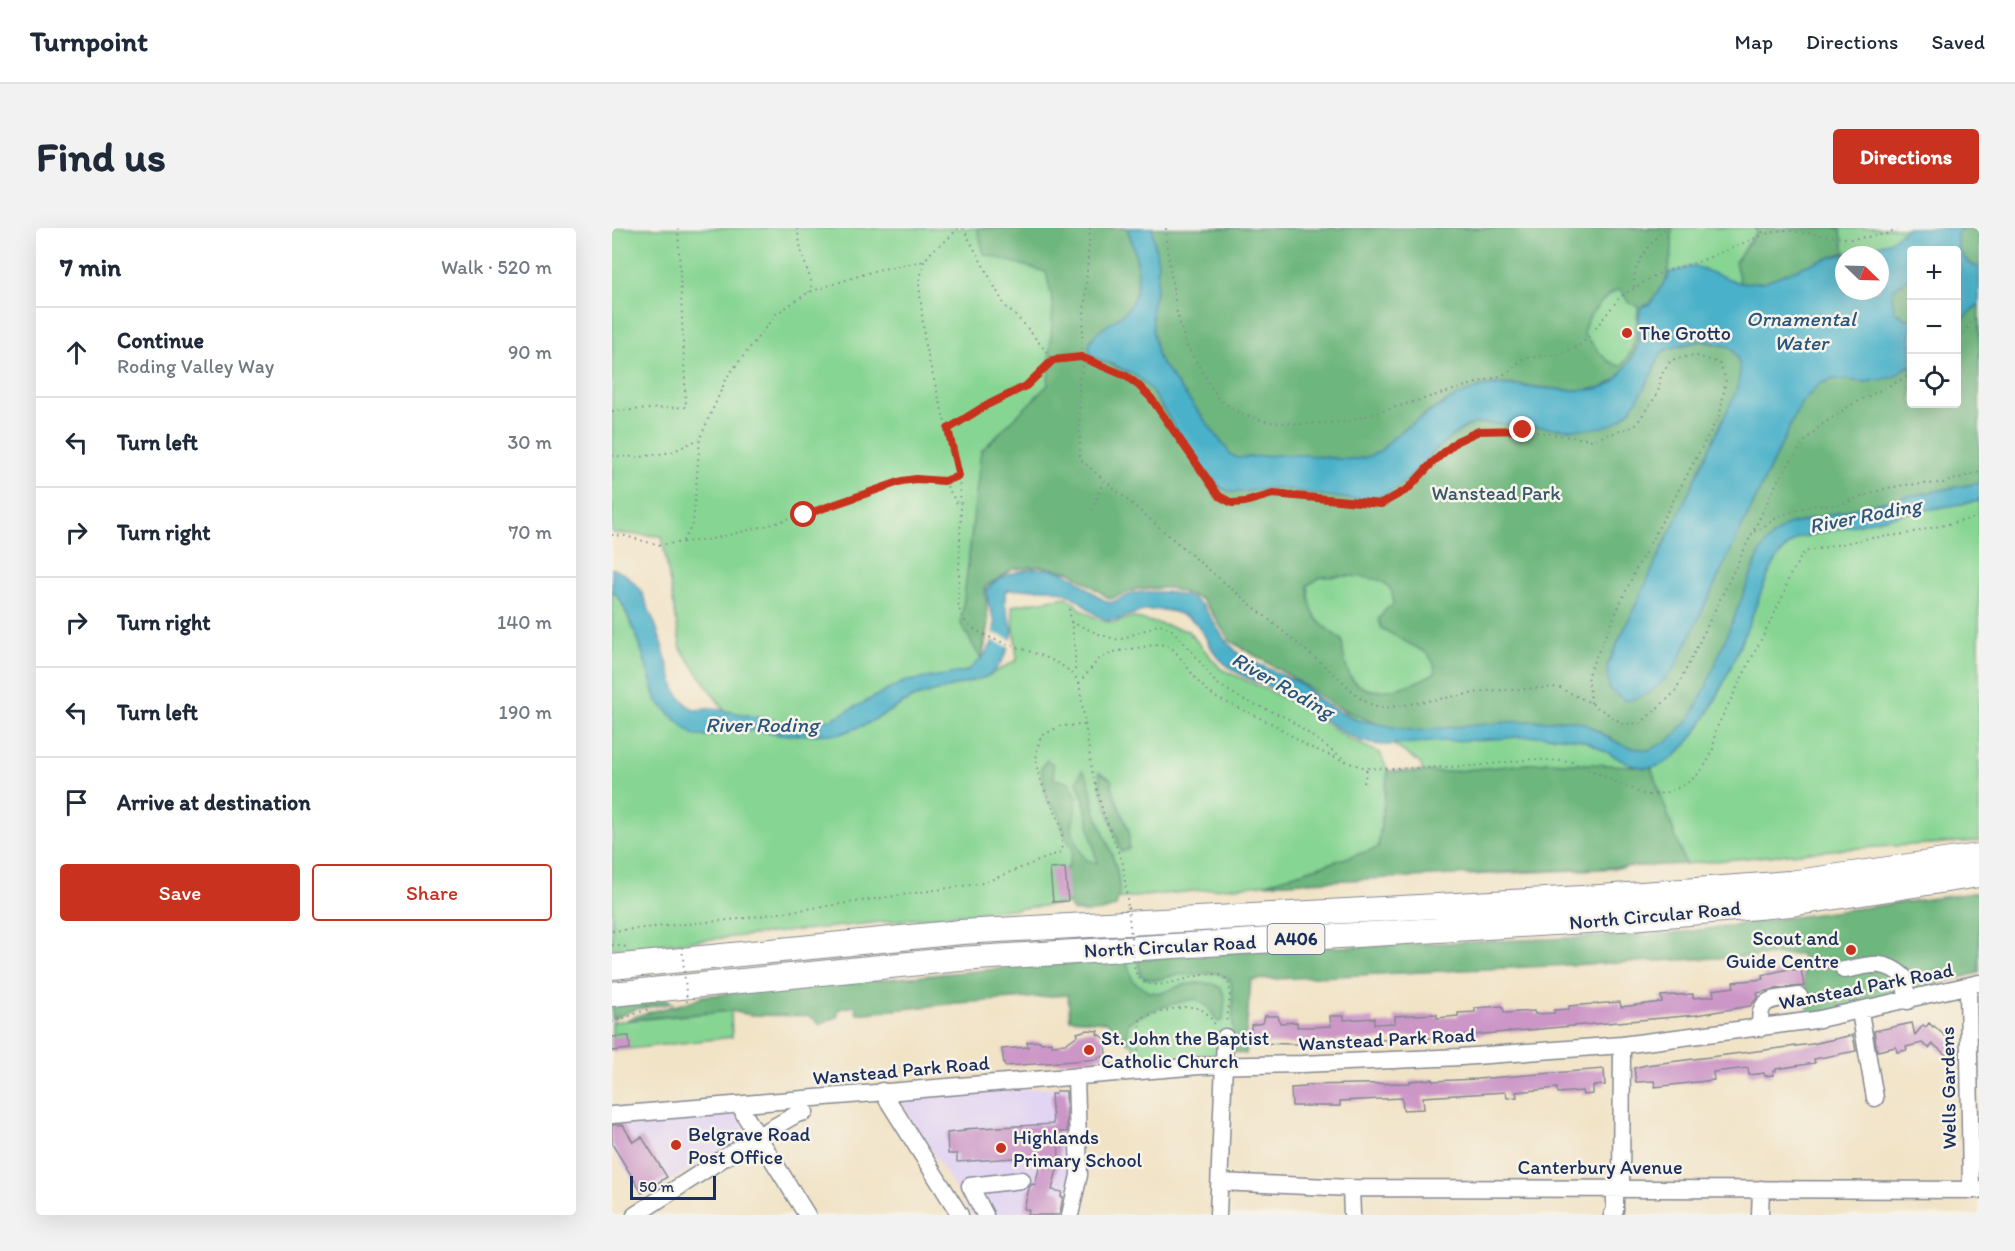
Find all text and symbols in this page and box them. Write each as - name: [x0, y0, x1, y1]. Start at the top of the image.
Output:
- text: Turnpoint: [30, 24, 148, 58]
- text: Map: [1735, 29, 1773, 54]
- text: Directions: [1806, 29, 1898, 54]
- text: Saved: [1931, 29, 1985, 54]
- button: Directions: [1833, 129, 1979, 184]
- text: Find us: [36, 131, 166, 182]
- north arrow: [1835, 246, 1889, 300]
- map controls: [1907, 246, 1961, 408]
- button: +: [1907, 246, 1961, 300]
- text: 7 min: [60, 251, 121, 283]
- text: Walk · 520 m: [441, 255, 552, 279]
- button: −: [1907, 300, 1961, 354]
- water label: Ornamental Water: [1746, 306, 1858, 355]
- place label: The Grotto: [1639, 321, 1731, 345]
- marker: The Grotto: [1620, 326, 1634, 340]
- text: Continue: [117, 327, 204, 354]
- icon: ahead: [60, 336, 93, 369]
- text: 90 m: [508, 340, 552, 364]
- text: Roding Valley Way: [117, 354, 274, 378]
- button: locate: [1907, 354, 1961, 408]
- route end: [1509, 416, 1535, 442]
- icon: left: [60, 426, 93, 459]
- text: Turn left: [117, 429, 198, 456]
- text: 30 m: [507, 430, 552, 454]
- park label: Wanstead Park: [1431, 481, 1561, 505]
- water label: River Roding: [1807, 491, 1925, 538]
- route start: [790, 501, 816, 527]
- icon: right: [60, 516, 93, 549]
- text: Turn right: [117, 519, 211, 546]
- text: 70 m: [508, 520, 552, 544]
- icon: right: [60, 606, 93, 639]
- text: Turn right: [117, 609, 211, 636]
- text: 140 m: [497, 610, 552, 634]
- water label: River Roding: [1228, 646, 1340, 725]
- icon: left: [60, 696, 93, 729]
- text: Turn left: [117, 699, 198, 726]
- text: 190 m: [499, 700, 552, 724]
- water label: River Roding: [705, 712, 821, 737]
- icon: arrive: [60, 786, 93, 819]
- text: Arrive at destination: [117, 789, 311, 816]
- button: Save: [60, 864, 300, 921]
- button: Share: [312, 864, 552, 921]
- street label: North Circular Road: [1568, 896, 1742, 934]
- road number: A406: [1268, 924, 1324, 954]
- place label: Scout and Guide Centre: [1726, 926, 1839, 973]
- street label: North Circular Road: [1083, 929, 1257, 962]
- marker: Scout and Guide Centre: [1844, 943, 1858, 957]
- street label: Wanstead Park Road: [1777, 957, 1955, 1015]
- street label: Wanstead Park Road: [1298, 1022, 1476, 1056]
- place label: St. John the Baptist Catholic Church: [1101, 1026, 1269, 1073]
- street label: Wells Gardens: [1935, 1026, 1961, 1150]
- marker: St. John the Baptist Catholic Church: [1082, 1043, 1096, 1057]
- street label: Wanstead Park Road: [812, 1050, 990, 1090]
- place label: Belgrave Road Post Office: [688, 1122, 810, 1169]
- place label: Highlands Primary School: [1013, 1125, 1143, 1172]
- marker: Belgrave Road Post Office: [669, 1138, 683, 1152]
- marker: Highlands Primary School: [994, 1141, 1008, 1155]
- street label: Canterbury Avenue: [1517, 1155, 1683, 1179]
- scale bar: [630, 1173, 716, 1200]
- text: 50 m: [639, 1177, 674, 1196]

